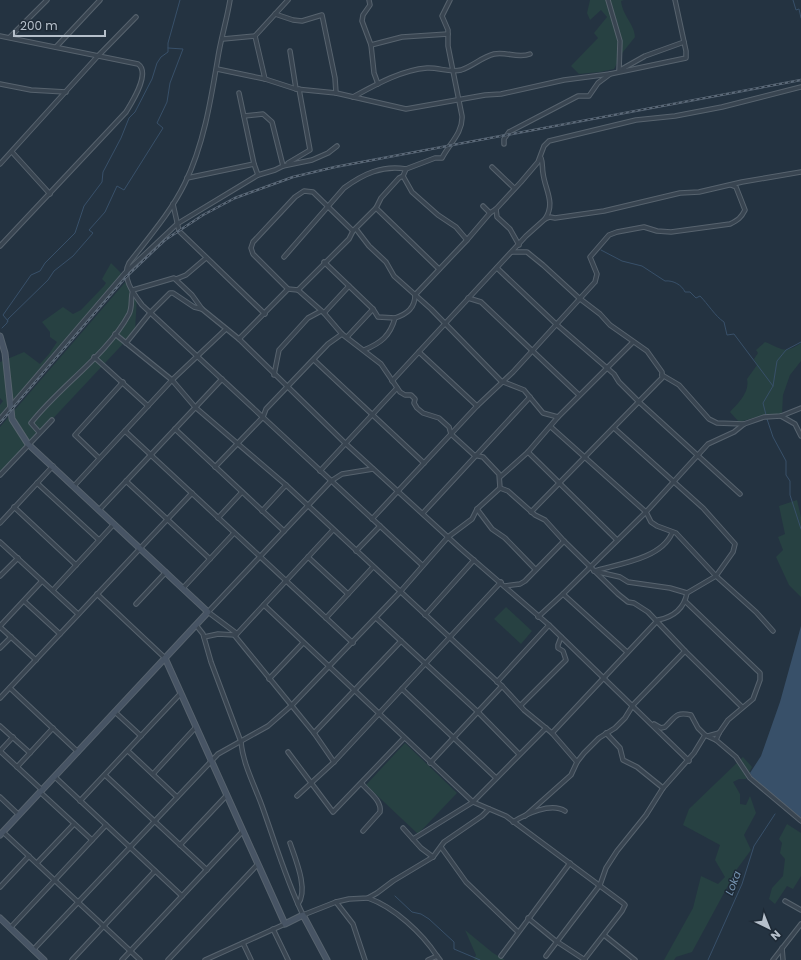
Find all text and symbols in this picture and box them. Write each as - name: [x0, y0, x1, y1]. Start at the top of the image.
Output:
- scale bar: [14, 12, 105, 38]
- text: 200 m: [20, 17, 58, 34]
- water label: Loka: [721, 868, 745, 897]
- north arrow: [749, 908, 789, 948]
- text: N: [767, 927, 784, 944]

